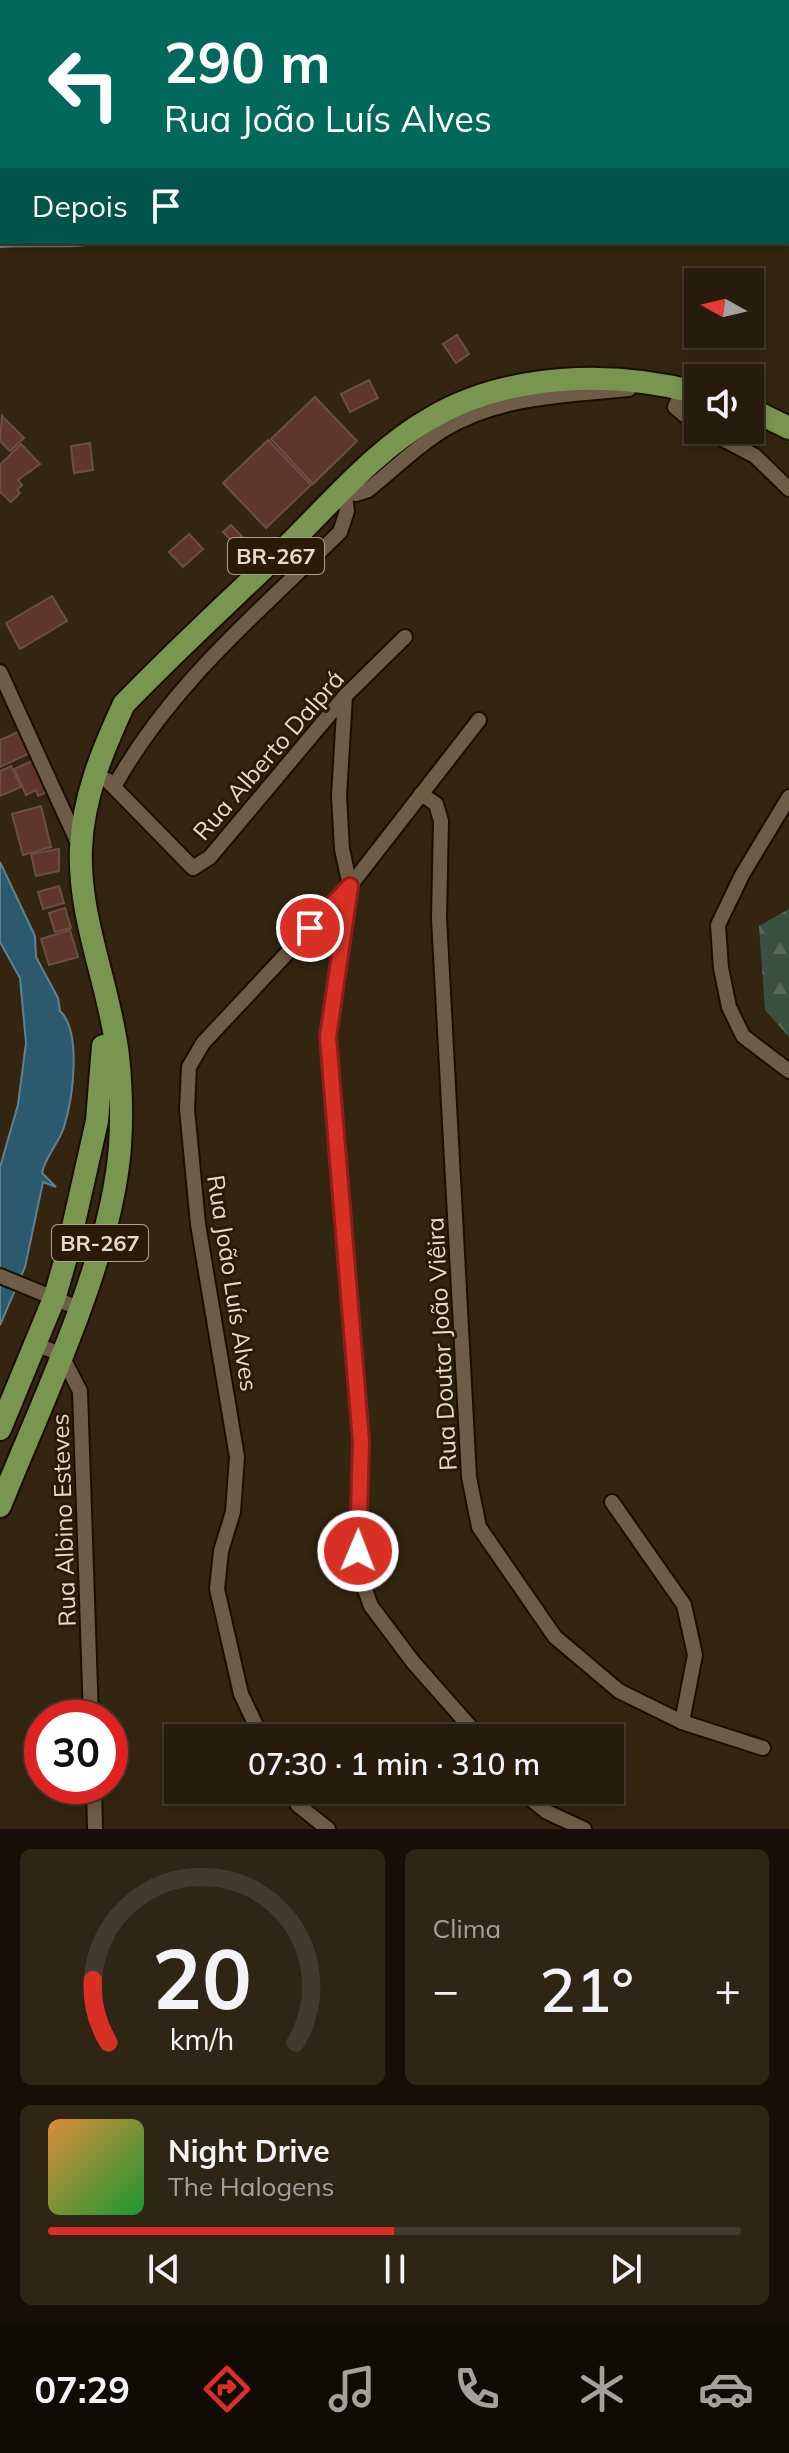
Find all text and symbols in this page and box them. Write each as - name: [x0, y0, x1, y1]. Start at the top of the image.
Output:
- text: 290 m: [164, 27, 331, 97]
- icon: left: [32, 32, 136, 136]
- text: Rua João Luís Alves: [164, 96, 492, 141]
- icon: arrive: [144, 184, 188, 228]
- text: Depois: [32, 187, 128, 225]
- north arrow: [684, 268, 764, 348]
- map controls: [684, 268, 764, 444]
- button: sound: [684, 364, 764, 444]
- road number: BR-267: [228, 538, 324, 574]
- street label: Rua Alberto Dalprá: [186, 664, 350, 846]
- pin: [276, 894, 344, 962]
- icon: arrive: [288, 906, 332, 950]
- street label: Rua João Luís Alves: [201, 1173, 265, 1393]
- street label: Rua Doutor João Viêira: [419, 1217, 463, 1471]
- road number: BR-267: [52, 1225, 148, 1261]
- street label: Rua Albino Esteves: [44, 1413, 82, 1627]
- position arrow: [316, 1509, 400, 1593]
- speed limit sign: 30: [24, 1700, 128, 1804]
- text: 07:30 · 1 min · 310 m: [248, 1745, 540, 1783]
- text: Clima: [433, 1912, 501, 1945]
- text: 20: [152, 1925, 252, 2030]
- text: 21°: [540, 1952, 634, 2027]
- text: −: [433, 1962, 459, 2017]
- text: +: [715, 1962, 741, 2017]
- text: km/h: [170, 2021, 235, 2057]
- text: Night Drive: [168, 2132, 330, 2170]
- text: The Halogens: [168, 2170, 334, 2203]
- icon: previous: [142, 2247, 186, 2291]
- icon: pause: [373, 2247, 417, 2291]
- icon: next: [604, 2247, 648, 2291]
- icon: directions: [199, 2361, 255, 2417]
- icon: music: [324, 2361, 380, 2417]
- icon: phone: [449, 2361, 505, 2417]
- icon: climate: [574, 2361, 630, 2417]
- icon: car: [698, 2361, 754, 2417]
- text: 07:29: [34, 2367, 130, 2412]

